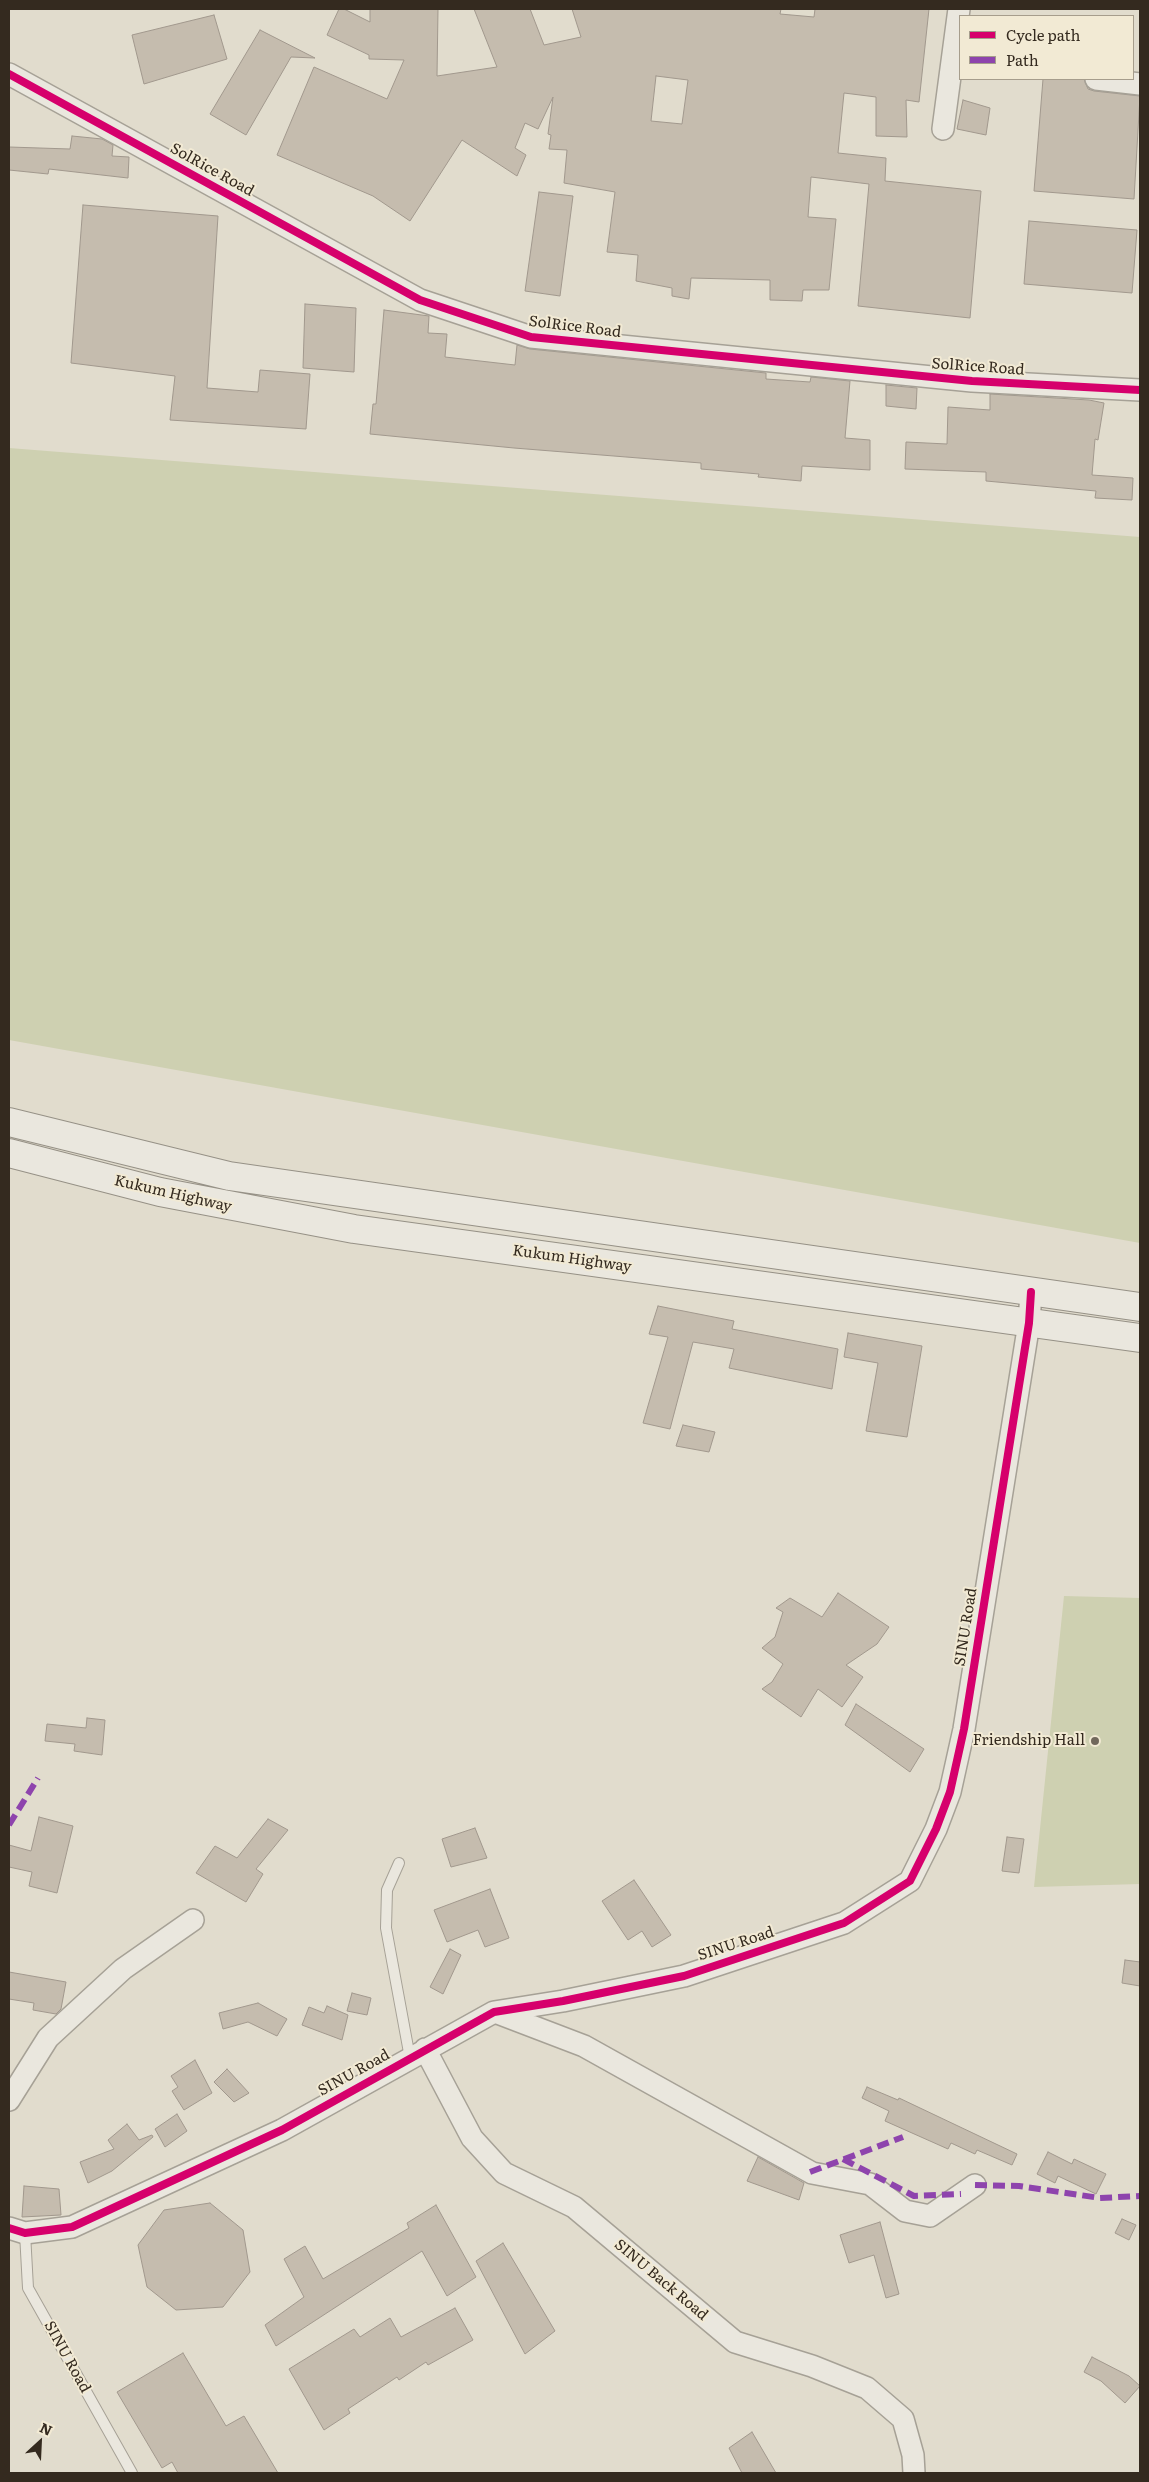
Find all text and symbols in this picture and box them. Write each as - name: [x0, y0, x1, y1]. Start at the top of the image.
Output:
- legend: [959, 15, 1134, 80]
- text: Cycle path: [1006, 23, 1080, 46]
- text: Path: [1006, 48, 1039, 71]
- street label: SolRice Road: [167, 140, 257, 200]
- street label: SolRice Road: [528, 312, 622, 342]
- street label: SolRice Road: [931, 355, 1025, 379]
- street label: Kukum Highway: [113, 1172, 233, 1216]
- street label: Kukum Highway: [511, 1242, 633, 1276]
- street label: SINU Road: [951, 1586, 981, 1668]
- place label: Friendship Hall: [973, 1732, 1085, 1750]
- marker: Friendship Hall: [1089, 1735, 1101, 1747]
- street label: SINU Road: [696, 1923, 776, 1965]
- street label: SINU Road: [315, 2046, 393, 2100]
- street label: SINU Back Road: [611, 2236, 711, 2324]
- street label: SINU Road: [40, 2318, 94, 2396]
- north arrow: [15, 2417, 65, 2467]
- text: N: [37, 2417, 56, 2440]

